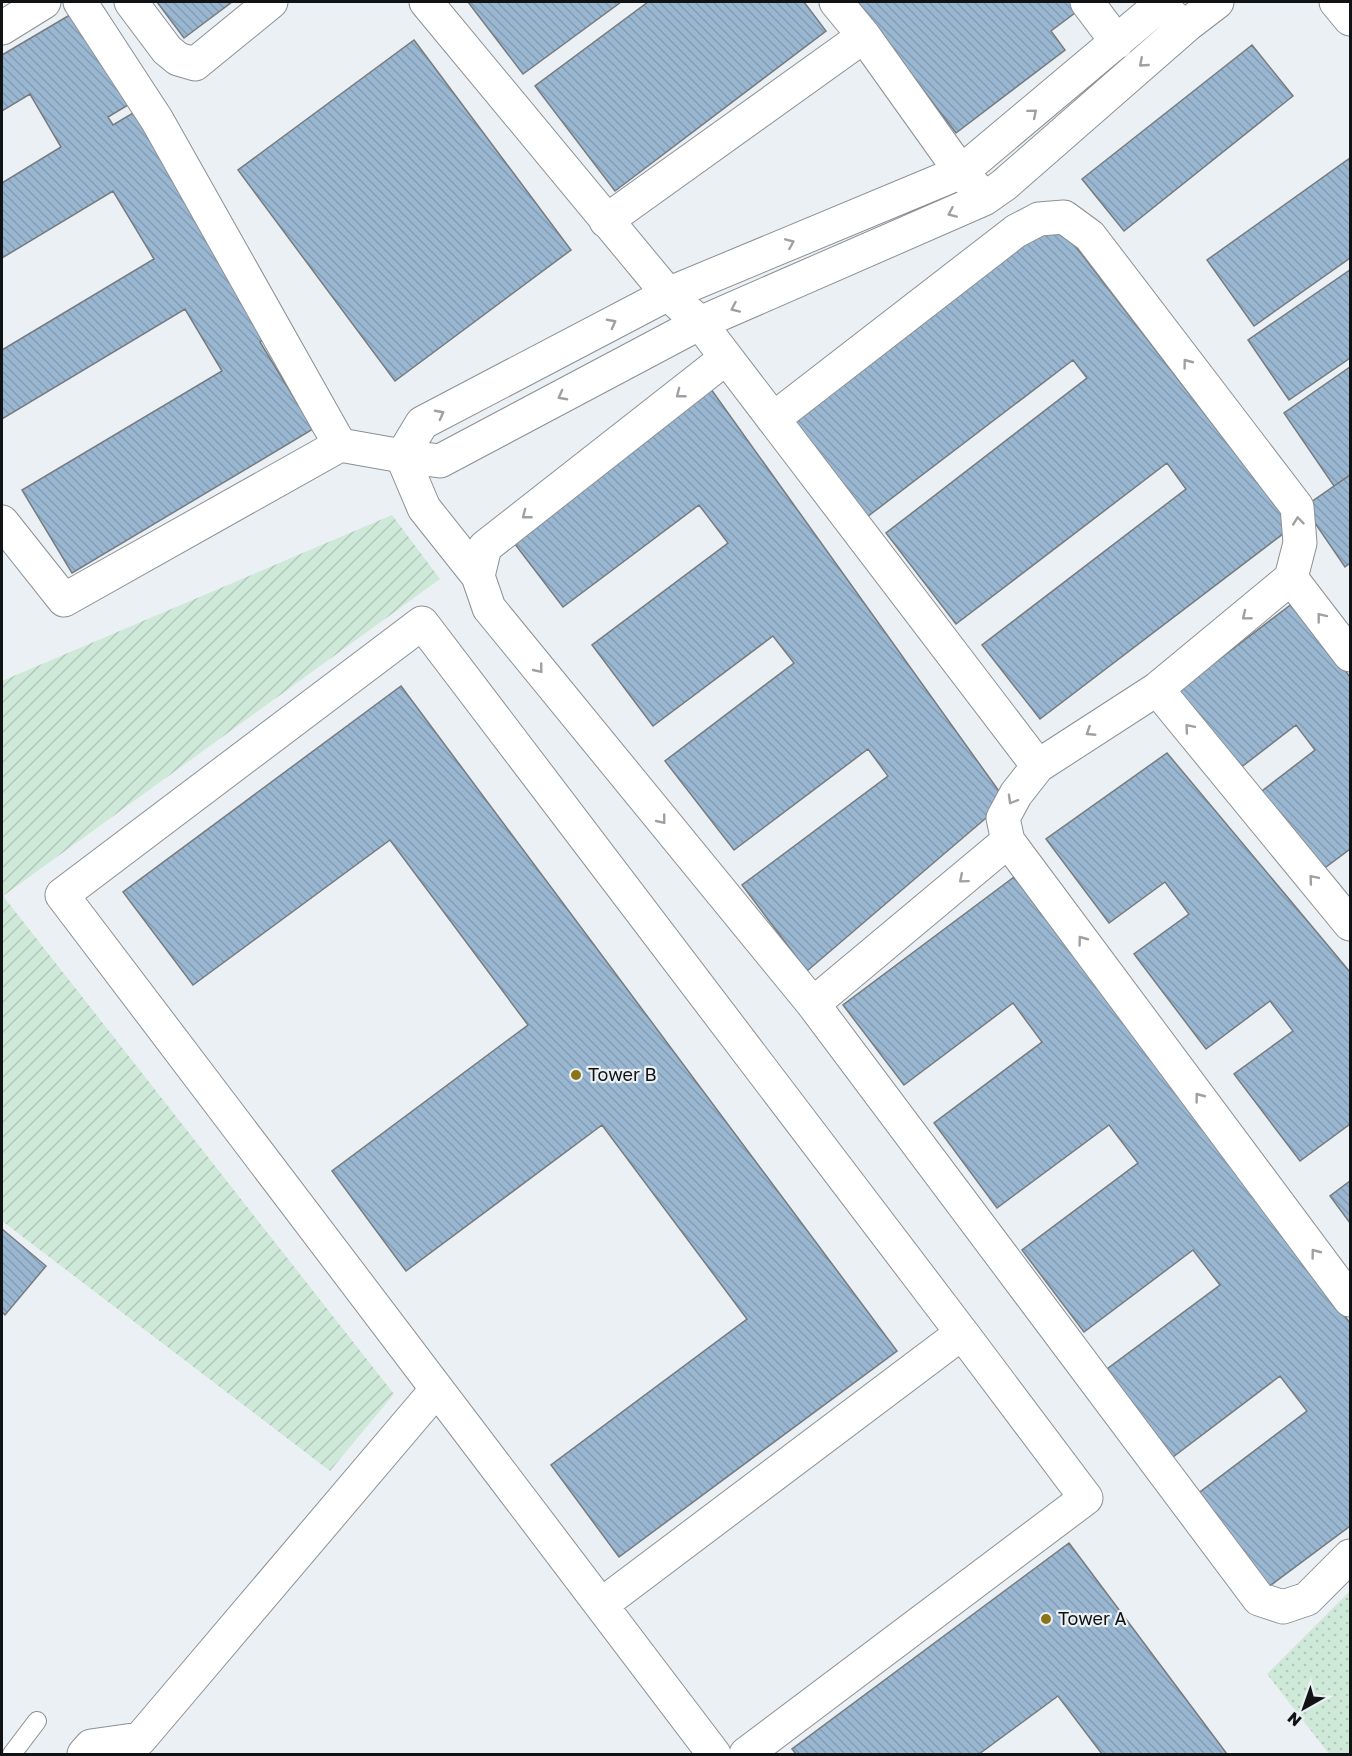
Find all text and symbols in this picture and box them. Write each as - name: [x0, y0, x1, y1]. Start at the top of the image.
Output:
- one-way arrow: [1140, 56, 1150, 67]
- one-way arrow: [1026, 109, 1037, 120]
- one-way arrow: [948, 205, 959, 217]
- one-way arrow: [784, 238, 795, 250]
- one-way arrow: [731, 300, 742, 312]
- one-way arrow: [606, 319, 617, 330]
- one-way arrow: [1184, 359, 1195, 370]
- one-way arrow: [676, 387, 687, 398]
- one-way arrow: [557, 389, 568, 400]
- one-way arrow: [433, 410, 444, 421]
- one-way arrow: [522, 507, 533, 518]
- one-way arrow: [1292, 517, 1305, 526]
- one-way arrow: [1242, 608, 1253, 619]
- one-way arrow: [1317, 613, 1328, 624]
- one-way arrow: [531, 662, 542, 673]
- one-way arrow: [1186, 724, 1197, 735]
- one-way arrow: [1086, 725, 1096, 737]
- one-way arrow: [1008, 794, 1020, 805]
- one-way arrow: [655, 813, 666, 824]
- one-way arrow: [959, 871, 970, 882]
- one-way arrow: [1310, 875, 1321, 886]
- one-way arrow: [1078, 936, 1089, 947]
- place label: Tower B: [588, 1063, 657, 1085]
- marker: Tower B: [569, 1068, 583, 1082]
- one-way arrow: [1195, 1092, 1206, 1103]
- one-way arrow: [1312, 1248, 1323, 1259]
- place label: Tower A: [1058, 1607, 1127, 1629]
- marker: Tower A: [1039, 1612, 1053, 1626]
- north arrow: [1274, 1678, 1334, 1738]
- text: N: [1283, 1708, 1305, 1731]

